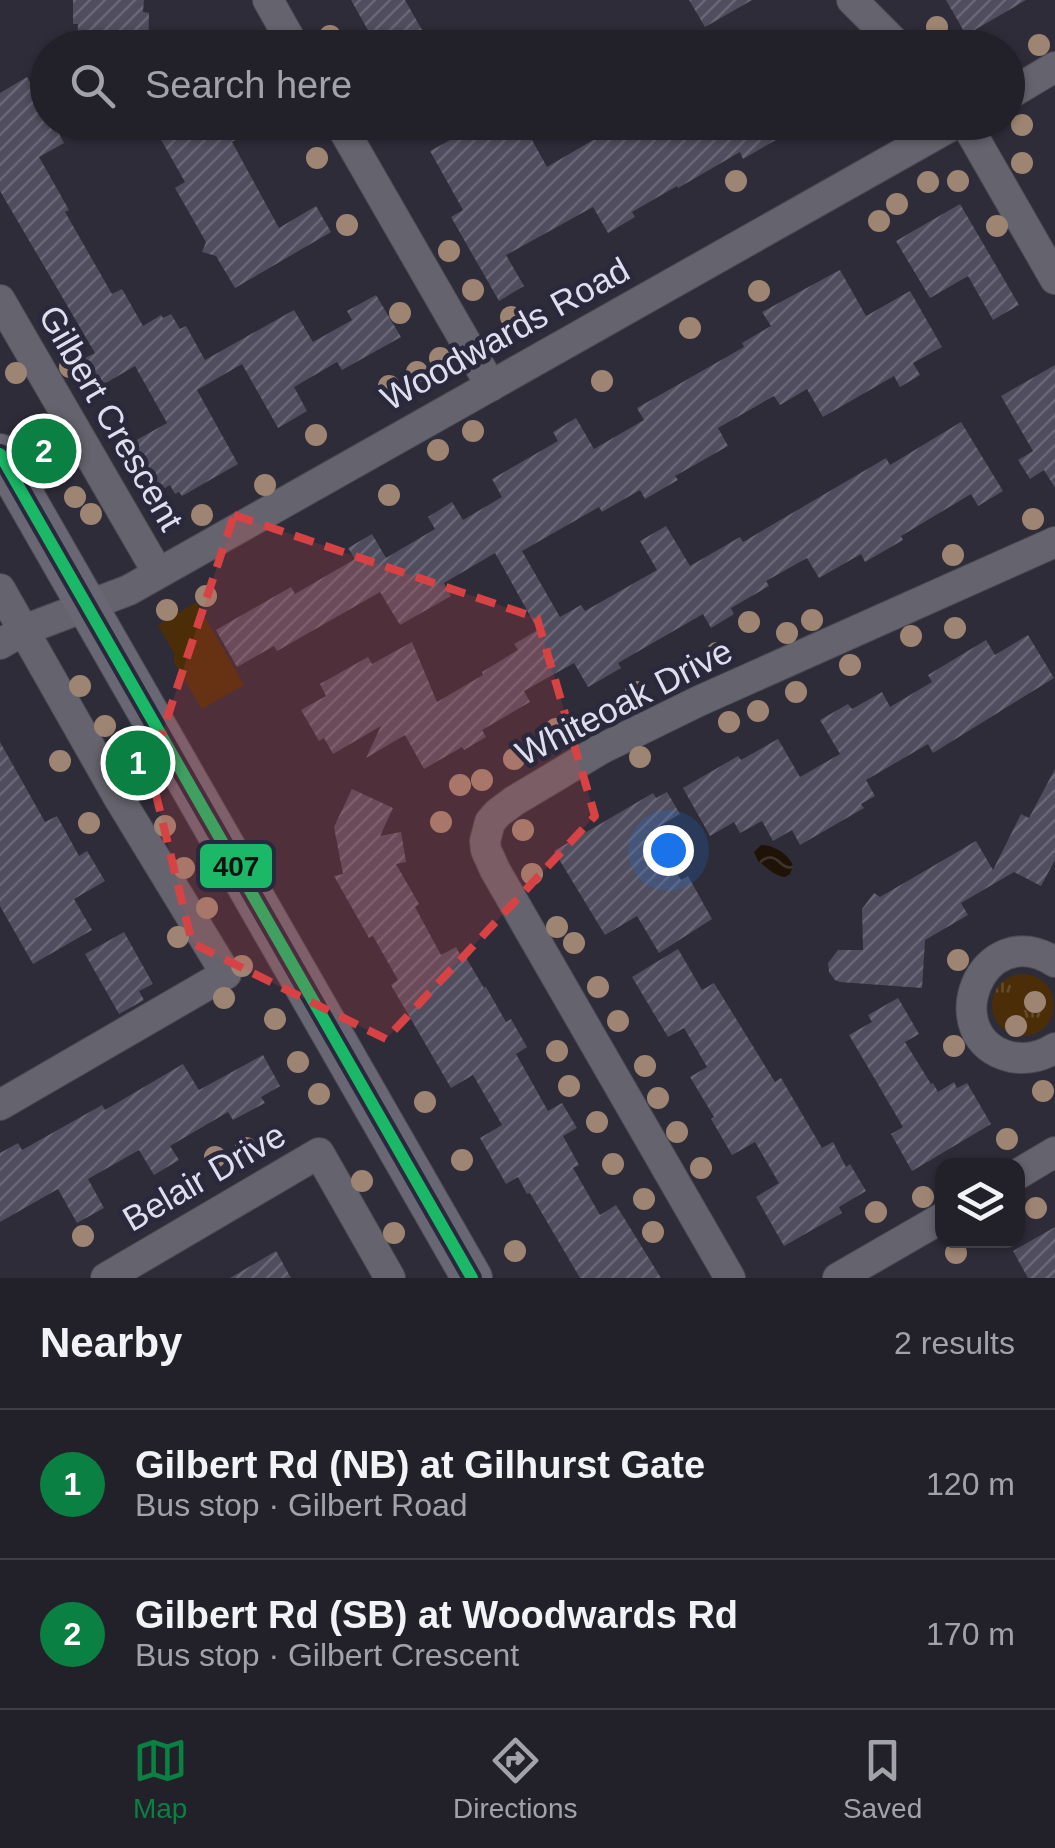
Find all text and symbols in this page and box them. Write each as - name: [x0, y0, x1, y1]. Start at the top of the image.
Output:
- search box: [30, 30, 1025, 140]
- icon: search: [65, 58, 120, 113]
- text: Search here: [145, 64, 352, 106]
- street label: Woodwards Road: [374, 249, 636, 418]
- street label: Gilbert Crescent: [31, 299, 192, 537]
- pin: 2: [12, 414, 76, 488]
- street label: Whiteoak Drive: [509, 630, 738, 773]
- pin: 1: [106, 726, 170, 800]
- your location: [643, 825, 694, 876]
- line badge: 407: [198, 842, 274, 890]
- text: 407: [213, 851, 259, 882]
- street label: Belair Drive: [116, 1114, 292, 1239]
- map controls: [935, 1158, 1025, 1248]
- button: layers: [935, 1158, 1025, 1248]
- text: Nearby: [40, 1319, 182, 1366]
- text: 2 results: [894, 1325, 1015, 1361]
- text: Gilbert Rd (NB) at Gilhurst Gate: [135, 1444, 705, 1486]
- text: 1: [64, 1466, 81, 1502]
- text: 120 m: [926, 1466, 1015, 1502]
- text: Bus stop · Gilbert Road: [135, 1487, 468, 1523]
- text: Gilbert Rd (SB) at Woodwards Rd: [135, 1594, 738, 1636]
- text: 2: [64, 1616, 81, 1652]
- text: 170 m: [926, 1616, 1015, 1652]
- text: Bus stop · Gilbert Crescent: [135, 1637, 519, 1673]
- tab: Map: [133, 1733, 188, 1825]
- tab: Directions: [453, 1733, 578, 1825]
- tab: Saved: [843, 1733, 922, 1825]

